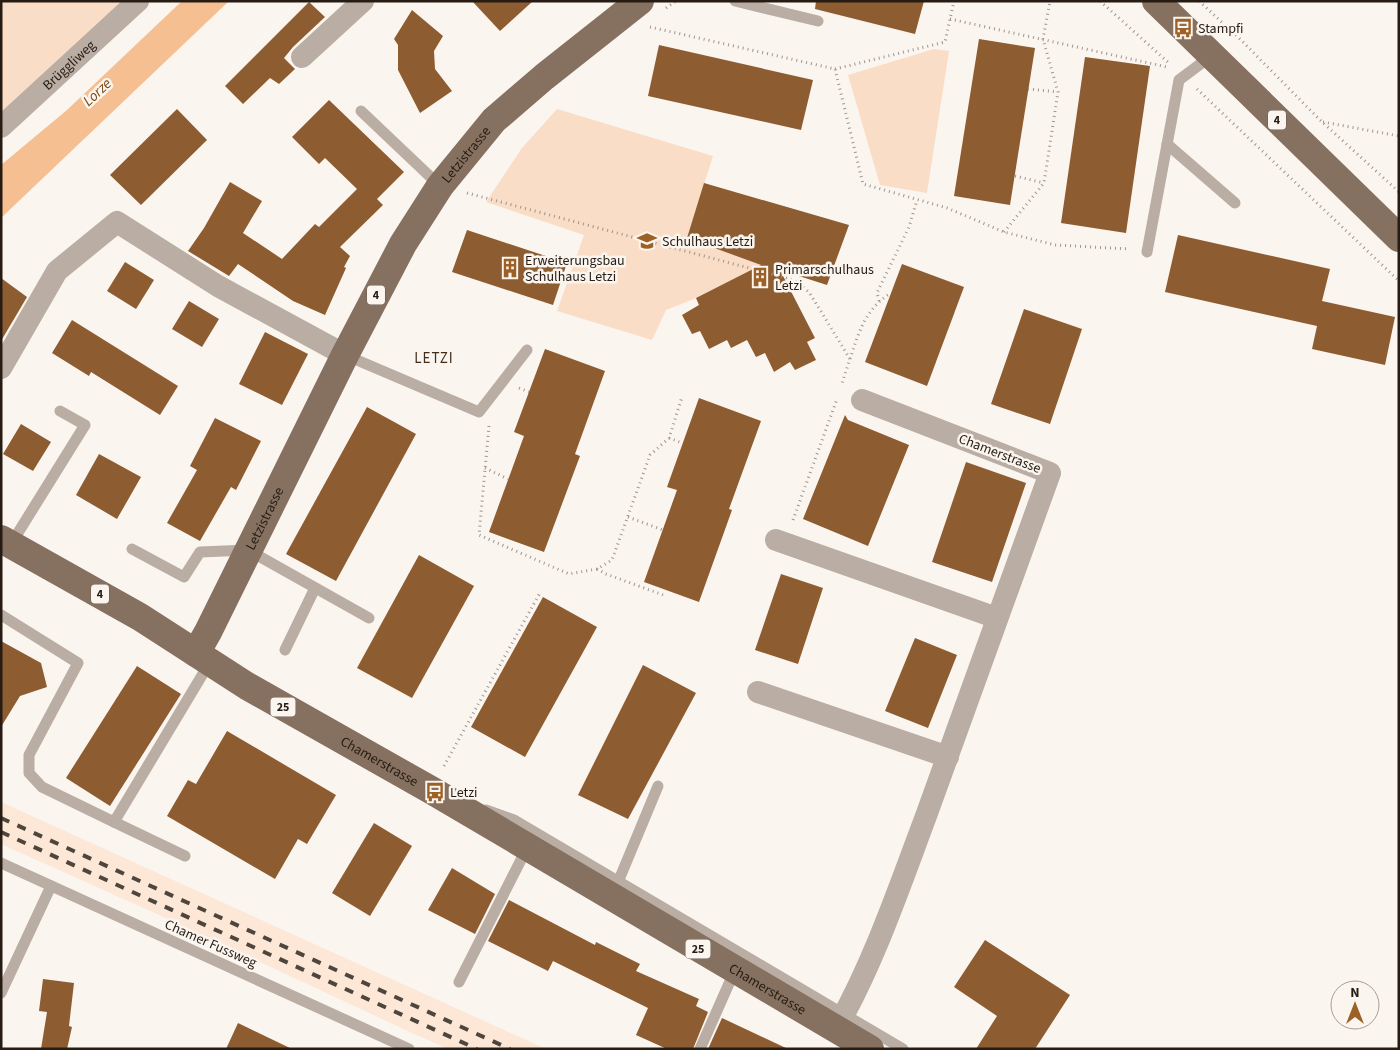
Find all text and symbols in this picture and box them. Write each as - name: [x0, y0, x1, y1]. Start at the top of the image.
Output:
- bus stop icon: Stampfi: [1172, 17, 1194, 39]
- place label: Stampfi: [1198, 19, 1244, 39]
- street label: Brüggliweg: [38, 36, 100, 95]
- water label: Lorze: [78, 74, 116, 111]
- road number: 4: [1268, 110, 1286, 130]
- street label: Letzistrasse: [437, 122, 496, 188]
- school or university icon: Schulhaus Letzi: [636, 230, 658, 252]
- place label: Schulhaus Letzi: [662, 232, 753, 252]
- place label: Erweiterungsbau Schulhaus Letzi: [525, 251, 625, 287]
- building icon: Erweiterungsbau Schulhaus Letzi: [499, 257, 521, 279]
- place label: Primarschulhaus Letzi: [775, 260, 874, 296]
- building icon: Primarschulhaus Letzi: [749, 266, 771, 288]
- road number: 4: [367, 286, 385, 304]
- district label: LETZI: [414, 348, 454, 369]
- street label: Chamerstrasse: [956, 429, 1044, 479]
- street label: Letzistrasse: [241, 484, 289, 554]
- road number: 4: [91, 584, 109, 604]
- road number: 25: [270, 698, 296, 716]
- street label: Chamerstrasse: [336, 732, 422, 792]
- bus stop icon: Letzi: [424, 781, 446, 803]
- place label: Letzi: [450, 783, 478, 803]
- street label: Chamer Fussweg: [161, 915, 260, 973]
- road number: 25: [686, 940, 710, 959]
- street label: Chamerstrasse: [725, 959, 810, 1020]
- north arrow: [1330, 980, 1380, 1030]
- text: N: [1350, 983, 1360, 1003]

